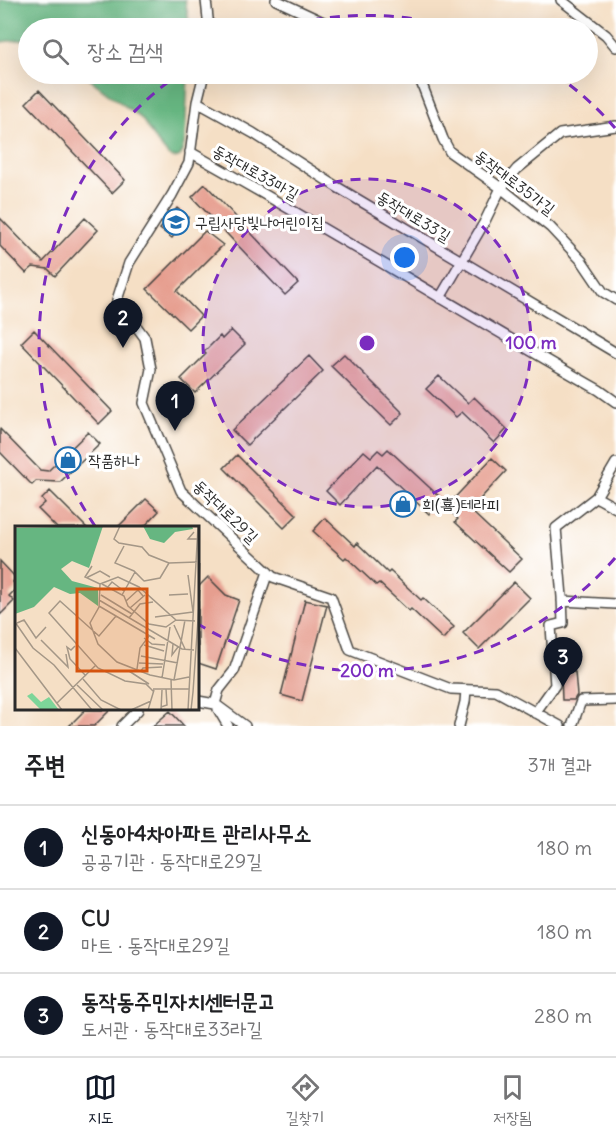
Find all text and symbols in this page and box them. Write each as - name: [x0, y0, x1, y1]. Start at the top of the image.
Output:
- search box: [18, 18, 598, 84]
- icon: search: [39, 35, 72, 68]
- text: 장소 검색: [87, 37, 163, 65]
- street label: 동작대로33마길: [209, 140, 303, 204]
- street label: 동작대로35가길: [471, 145, 559, 219]
- street label: 동작대로33길: [373, 186, 455, 246]
- school or university icon: 구립사당빛나어린이집: [161, 207, 191, 237]
- place label: 구립사당빛나어린이집: [195, 212, 324, 232]
- your location: [390, 243, 419, 272]
- pin: 2: [104, 298, 142, 348]
- text: 100 m: [506, 331, 557, 354]
- centre of rings: [357, 333, 377, 353]
- pin: 1: [156, 382, 195, 431]
- shop icon: 작품하나: [53, 445, 83, 475]
- place label: 작품하나: [88, 450, 140, 470]
- street label: 동작대로29길: [189, 475, 263, 547]
- shop icon: 희(喜)테라피: [388, 489, 418, 519]
- place label: 희(喜)테라피: [422, 494, 499, 514]
- inset map: [15, 526, 200, 711]
- pin: 3: [544, 638, 582, 687]
- text: 200 m: [340, 659, 394, 682]
- text: 주변: [24, 748, 66, 781]
- text: 3개 결과: [528, 752, 592, 777]
- text: 신동아4차아파트 관리사무소: [81, 819, 311, 847]
- text: 1: [40, 835, 47, 860]
- text: 180 m: [537, 835, 592, 860]
- text: 공공기관 · 동작대로29길: [81, 848, 262, 873]
- text: CU: [81, 904, 111, 932]
- text: 2: [38, 919, 49, 944]
- text: 180 m: [537, 919, 592, 944]
- text: 마트 · 동작대로29길: [81, 932, 230, 957]
- text: 동작동주민자치센터문고: [81, 987, 276, 1015]
- text: 3: [38, 1003, 49, 1028]
- text: 280 m: [534, 1003, 592, 1028]
- text: 도서관 · 동작대로33라길: [81, 1016, 263, 1041]
- tab: 지도: [84, 1071, 117, 1128]
- tab: 길찾기: [286, 1071, 324, 1128]
- tab: 저장됨: [493, 1071, 532, 1128]

